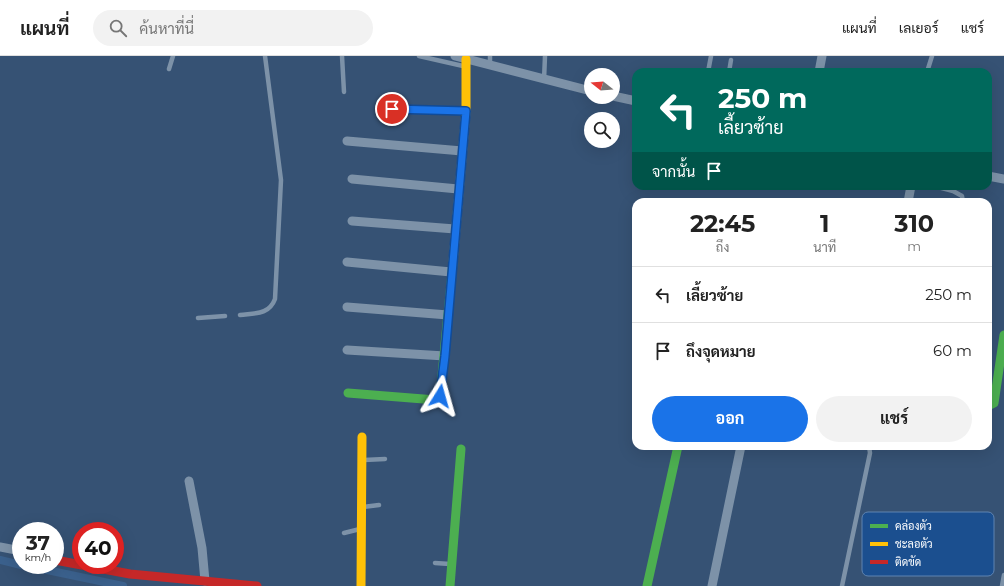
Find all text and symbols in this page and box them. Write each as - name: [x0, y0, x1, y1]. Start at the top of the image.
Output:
- search box: [93, 10, 373, 46]
- text: แผนที่: [20, 17, 69, 40]
- icon: search: [107, 17, 129, 39]
- text: ค้นหาที่นี่: [139, 19, 194, 38]
- text: แผนที่: [842, 19, 877, 37]
- text: เลเยอร์: [899, 19, 939, 37]
- text: แชร์: [961, 19, 984, 37]
- north arrow: [584, 68, 620, 104]
- map controls: [584, 68, 620, 148]
- text: 250 m: [718, 81, 808, 115]
- icon: left: [652, 84, 704, 136]
- pin: [375, 92, 409, 126]
- icon: arrive: [381, 98, 403, 120]
- button: search: [584, 112, 620, 148]
- text: เลี้ยวซ้าย: [718, 117, 784, 139]
- icon: arrive: [703, 160, 725, 182]
- text: จากนั้น: [652, 162, 695, 181]
- text: 22:45: [690, 209, 755, 238]
- text: 1: [820, 209, 829, 238]
- text: 310: [894, 209, 934, 238]
- text: m: [907, 238, 921, 254]
- text: ถึง: [716, 239, 729, 255]
- text: นาที: [813, 239, 836, 255]
- icon: left: [652, 284, 674, 306]
- text: 250 m: [925, 285, 972, 304]
- text: เลี้ยวซ้าย: [686, 286, 743, 305]
- icon: arrive: [652, 340, 674, 362]
- text: 60 m: [933, 341, 972, 360]
- text: ถึงจุดหมาย: [686, 342, 756, 361]
- position arrow: [419, 375, 461, 417]
- button: ออก: [652, 396, 808, 442]
- button: แชร์: [816, 396, 972, 442]
- legend: [862, 512, 994, 576]
- text: คล่องตัว: [895, 519, 932, 533]
- speed limit sign: 40: [72, 522, 124, 574]
- text: 37: [26, 531, 50, 555]
- text: ชะลอตัว: [895, 537, 933, 551]
- text: km/h: [25, 551, 51, 564]
- text: ติดขัด: [895, 555, 921, 569]

